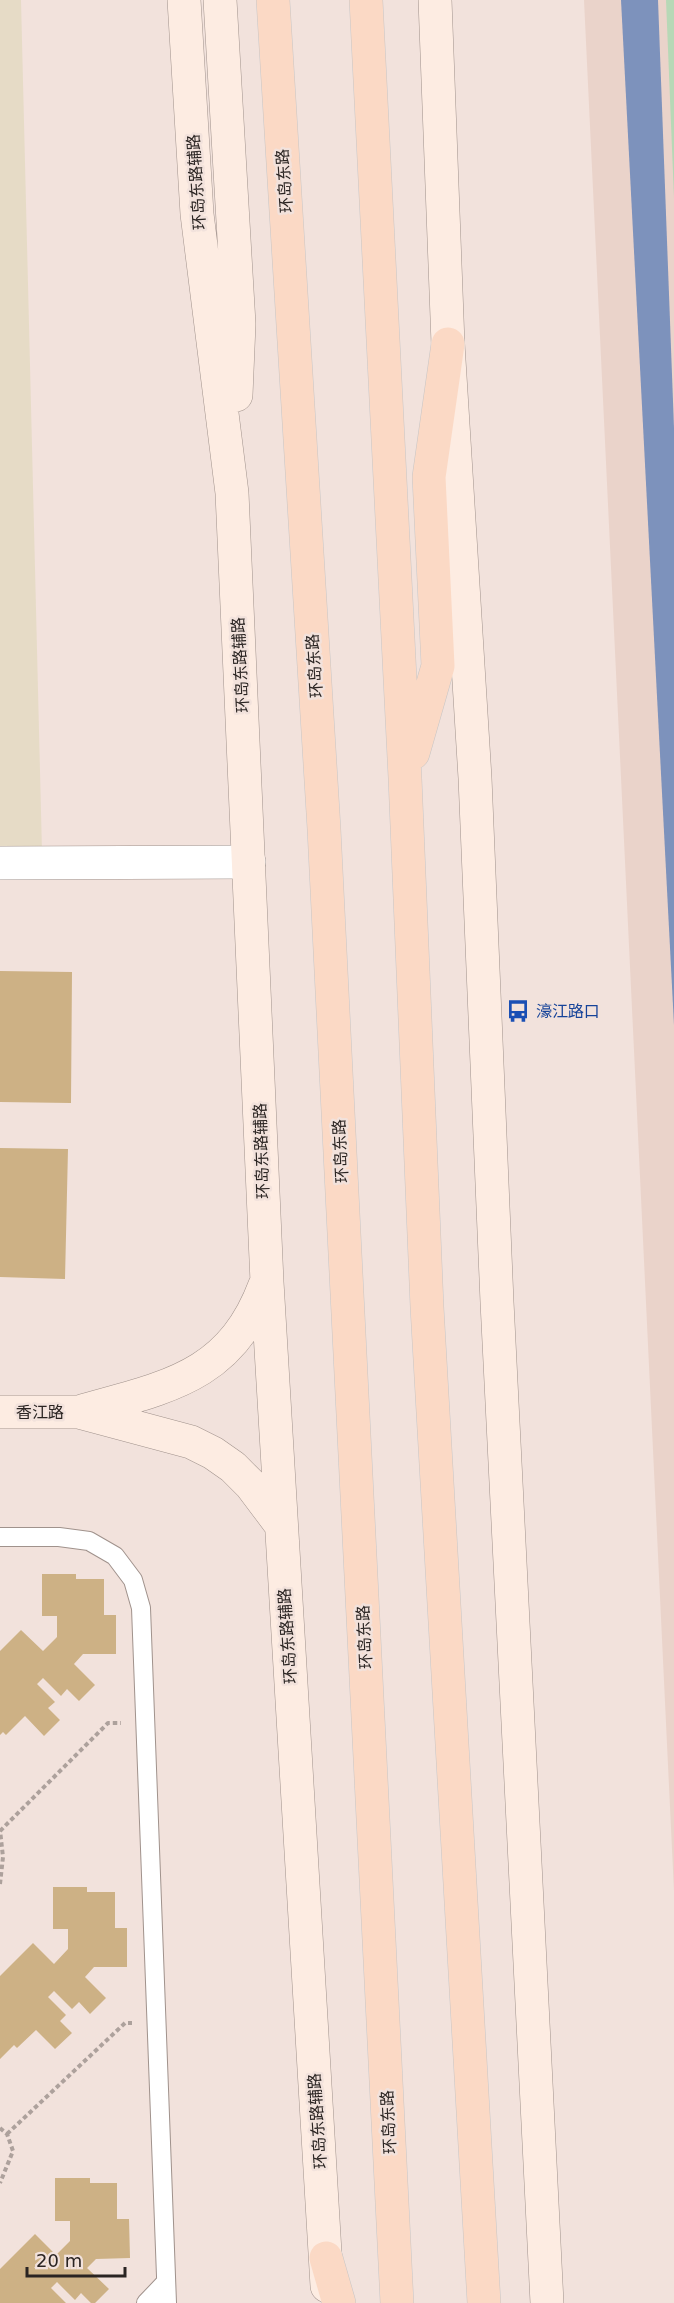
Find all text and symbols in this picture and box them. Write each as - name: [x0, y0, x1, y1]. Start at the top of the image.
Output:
- street label: 环岛东路辅路: [184, 133, 209, 231]
- street label: 环岛东路: [273, 148, 296, 214]
- street label: 环岛东路辅路: [228, 617, 252, 713]
- street label: 环岛东路: [303, 633, 326, 699]
- bus stop icon: 濠江路口: [505, 998, 531, 1024]
- place label: 濠江路口: [536, 1002, 600, 1021]
- street label: 环岛东路辅路: [250, 1103, 273, 1199]
- street label: 环岛东路: [329, 1119, 352, 1183]
- street label: 香江路: [16, 1403, 64, 1422]
- street label: 环岛东路辅路: [275, 1587, 300, 1685]
- street label: 环岛东路: [353, 1605, 376, 1669]
- street label: 环岛东路辅路: [305, 2072, 330, 2170]
- street label: 环岛东路: [377, 2090, 400, 2154]
- scale bar: [27, 2240, 124, 2278]
- text: 20 m: [36, 2250, 82, 2271]

